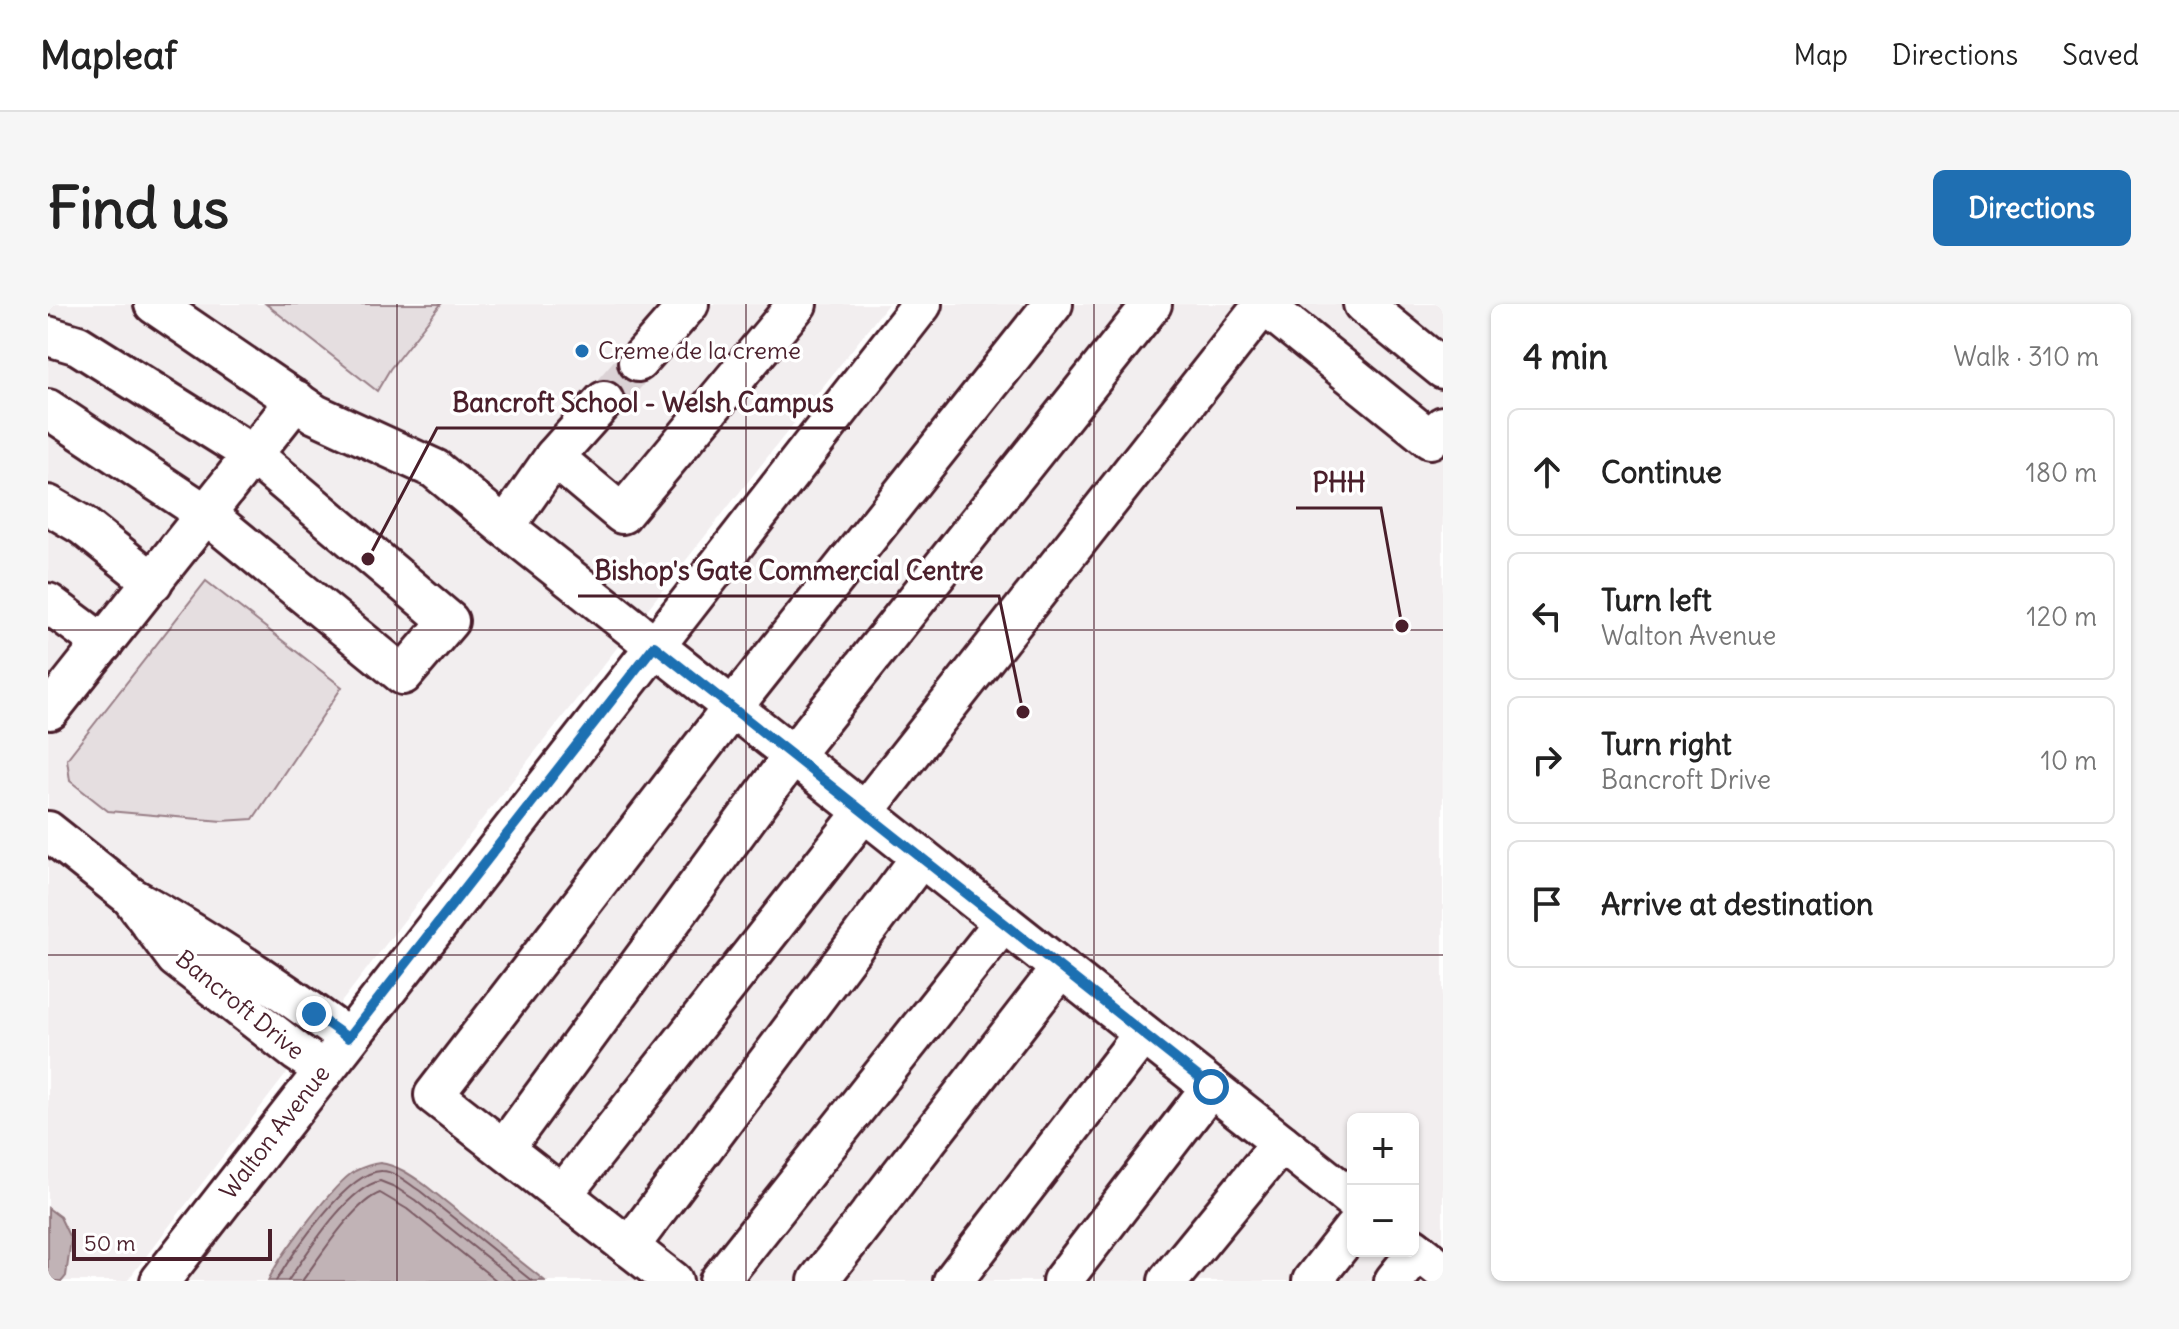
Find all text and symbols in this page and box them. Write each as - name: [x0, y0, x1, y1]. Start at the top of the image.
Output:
- text: Mapleaf: [40, 32, 177, 79]
- text: Map: [1793, 37, 1848, 73]
- text: Directions: [1892, 37, 2018, 73]
- text: Saved: [2062, 37, 2139, 73]
- button: Directions: [1933, 170, 2131, 246]
- text: Find us: [48, 173, 229, 243]
- place label: Creme de la creme: [598, 335, 801, 365]
- text: 4 min: [1523, 335, 1608, 378]
- text: Walk · 310 m: [1953, 340, 2099, 373]
- marker: Creme de la creme: [573, 342, 591, 360]
- callout: Bancroft School - Welsh Campus: [437, 378, 850, 428]
- text: Bancroft School - Welsh Campus: [452, 386, 834, 419]
- icon: ahead: [1525, 450, 1569, 494]
- text: Continue: [1601, 453, 1722, 491]
- text: 180 m: [2026, 456, 2097, 489]
- callout: PHH: [1296, 458, 1381, 508]
- text: PHH: [1313, 466, 1365, 499]
- callout: Bishop's Gate Commercial Centre: [578, 546, 999, 596]
- text: Bishop's Gate Commercial Centre: [594, 554, 984, 587]
- text: Turn left: [1601, 581, 1712, 619]
- icon: left: [1525, 594, 1569, 638]
- text: 120 m: [2026, 600, 2097, 633]
- text: Walton Avenue: [1601, 619, 1776, 652]
- text: Turn right: [1601, 725, 1732, 763]
- icon: right: [1525, 738, 1569, 782]
- text: 10 m: [2041, 744, 2097, 777]
- text: Bancroft Drive: [1601, 763, 1771, 796]
- icon: arrive: [1525, 882, 1569, 926]
- text: Arrive at destination: [1601, 885, 1873, 923]
- street label: Bancroft Drive: [170, 943, 311, 1065]
- route end: [296, 996, 332, 1032]
- street label: Walton Avenue: [213, 1058, 336, 1205]
- route start: [1193, 1069, 1229, 1105]
- map controls: [1347, 1113, 1419, 1257]
- button: +: [1347, 1113, 1419, 1185]
- button: −: [1347, 1185, 1419, 1257]
- scale bar: [72, 1225, 272, 1261]
- text: 50 m: [84, 1229, 136, 1257]

